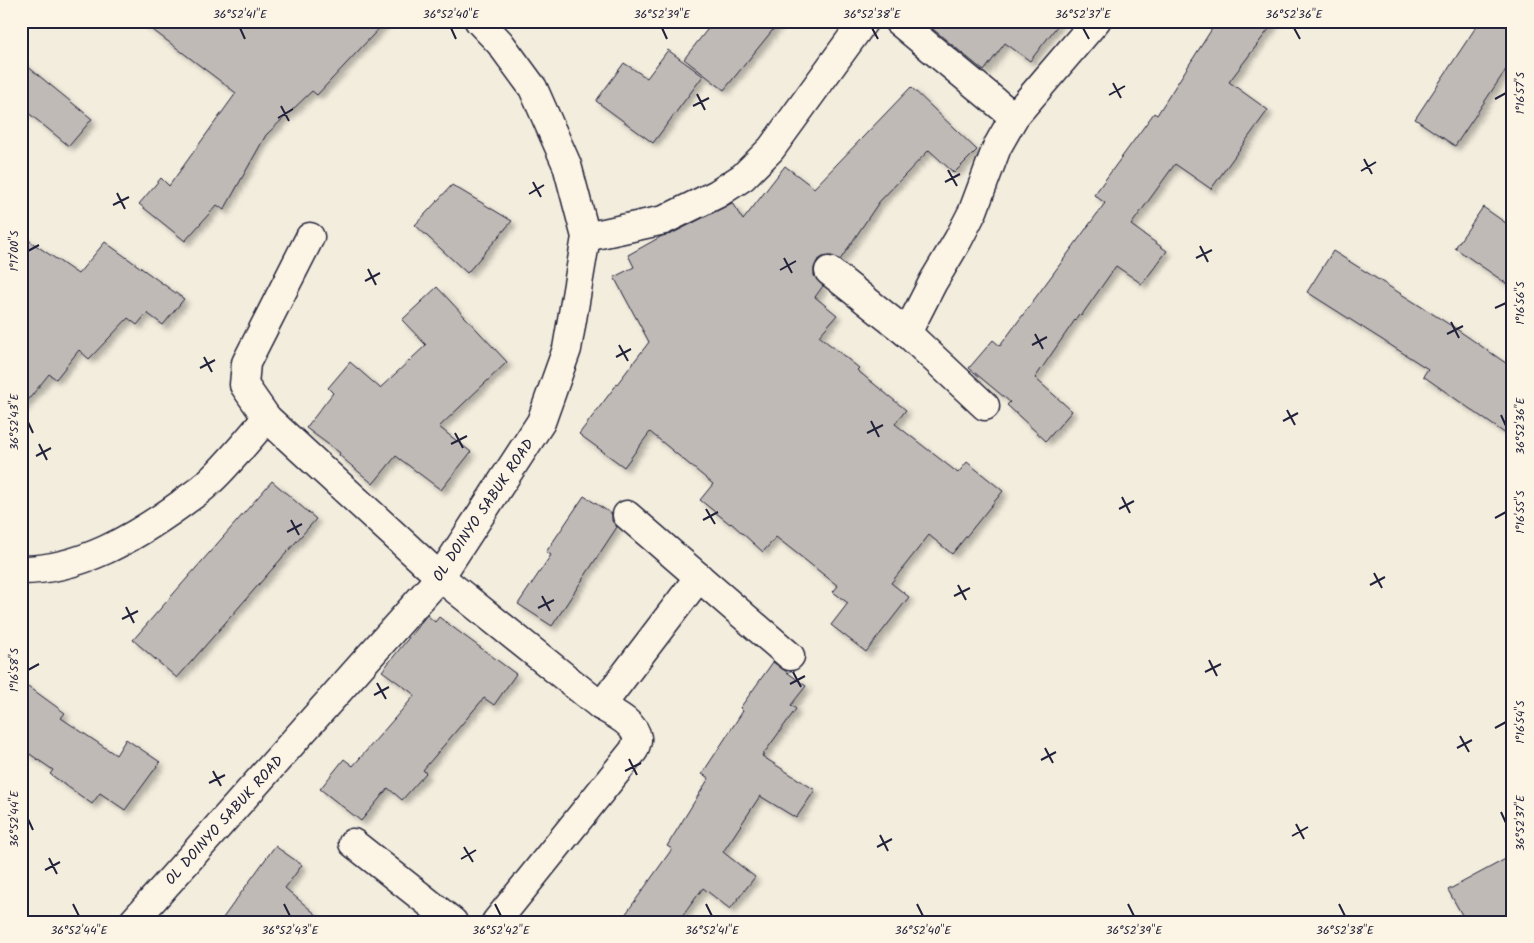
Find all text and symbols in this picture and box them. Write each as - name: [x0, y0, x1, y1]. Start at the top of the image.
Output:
- text: 36°52'41"E: [213, 5, 268, 24]
- text: 36°52'40"E: [423, 5, 480, 24]
- text: 36°52'39"E: [634, 5, 691, 24]
- text: 36°52'38"E: [843, 5, 902, 24]
- text: 36°52'37"E: [1055, 5, 1112, 24]
- text: 36°52'36"E: [1265, 5, 1324, 24]
- text: 1°16'57"S: [1511, 71, 1530, 114]
- text: 1°17'00"S: [5, 230, 24, 272]
- text: 1°16'56"S: [1511, 281, 1530, 325]
- text: 36°52'43"E: [5, 392, 24, 451]
- text: 36°52'36"E: [1511, 396, 1530, 455]
- street label: OL DOINYO SABUK ROAD: [427, 434, 541, 587]
- text: 1°16'55"S: [1511, 490, 1530, 534]
- text: 1°16'58"S: [5, 647, 24, 692]
- text: 1°16'54"S: [1511, 700, 1530, 744]
- street label: OL DOINYO SABUK ROAD: [160, 750, 290, 891]
- text: 36°52'44"E: [5, 790, 24, 847]
- text: 36°52'37"E: [1511, 794, 1530, 851]
- text: 36°52'44"E: [51, 921, 108, 940]
- text: 36°52'43"E: [261, 921, 320, 940]
- text: 36°52'42"E: [472, 921, 531, 940]
- text: 36°52'41"E: [685, 921, 740, 940]
- text: 36°52'40"E: [895, 921, 952, 940]
- text: 36°52'39"E: [1106, 921, 1163, 940]
- text: 36°52'38"E: [1316, 921, 1375, 940]

